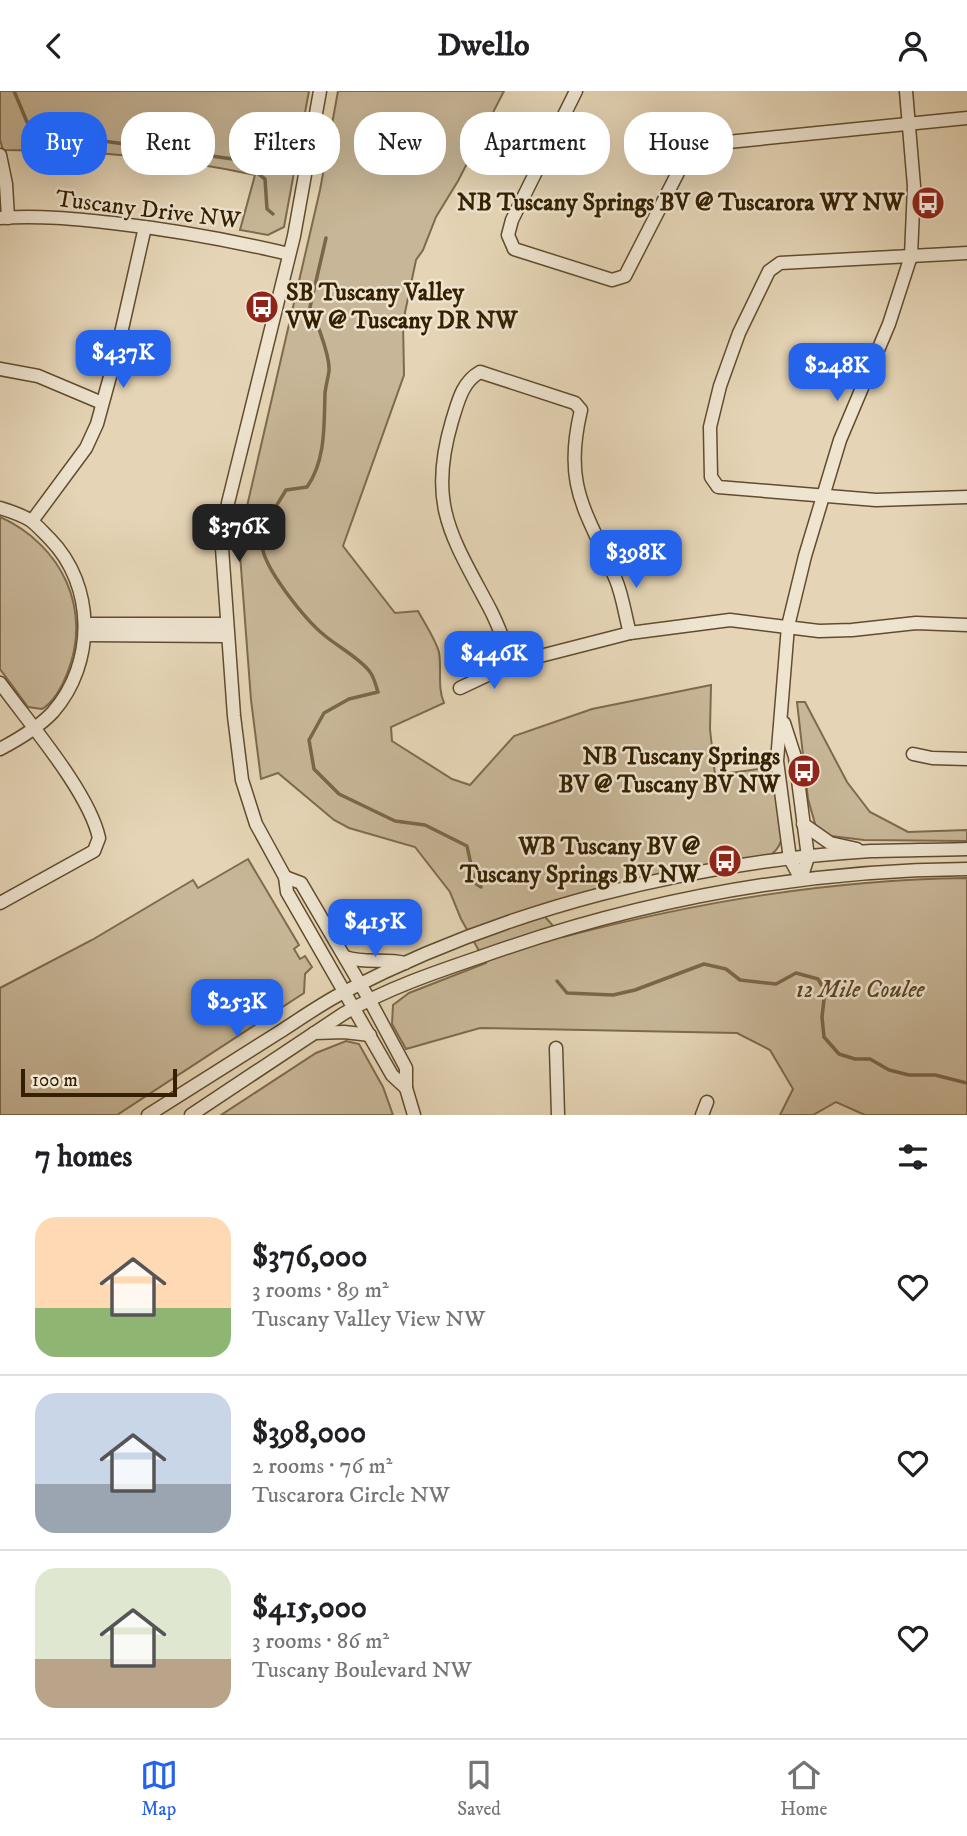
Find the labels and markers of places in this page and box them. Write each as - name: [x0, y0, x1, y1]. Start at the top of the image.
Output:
- bus stop icon: NB Tuscany Springs BV @ Tuscarora WY NW: [909, 184, 947, 222]
- place label: NB Tuscany Springs BV @ Tuscarora WY NW: [457, 188, 905, 218]
- place label: SB Tuscany Valley VW @ Tuscany DR NW: [285, 278, 519, 336]
- bus stop icon: SB Tuscany Valley VW @ Tuscany DR NW: [243, 288, 281, 326]
- pin: $437K: [74, 331, 172, 390]
- pin: $248K: [788, 343, 886, 403]
- pin: $376K: [190, 505, 288, 564]
- pin: $398K: [587, 531, 685, 590]
- pin: $446K: [445, 631, 543, 691]
- place label: NB Tuscany Springs BV @ Tuscany BV NW: [558, 742, 781, 800]
- bus stop icon: NB Tuscany Springs BV @ Tuscany BV NW: [785, 752, 823, 790]
- place label: WB Tuscany BV @ Tuscany Springs BV NW: [459, 832, 701, 890]
- bus stop icon: WB Tuscany BV @ Tuscany Springs BV NW: [706, 842, 744, 880]
- pin: $415K: [326, 899, 424, 959]
- pin: $253K: [188, 979, 286, 1039]

